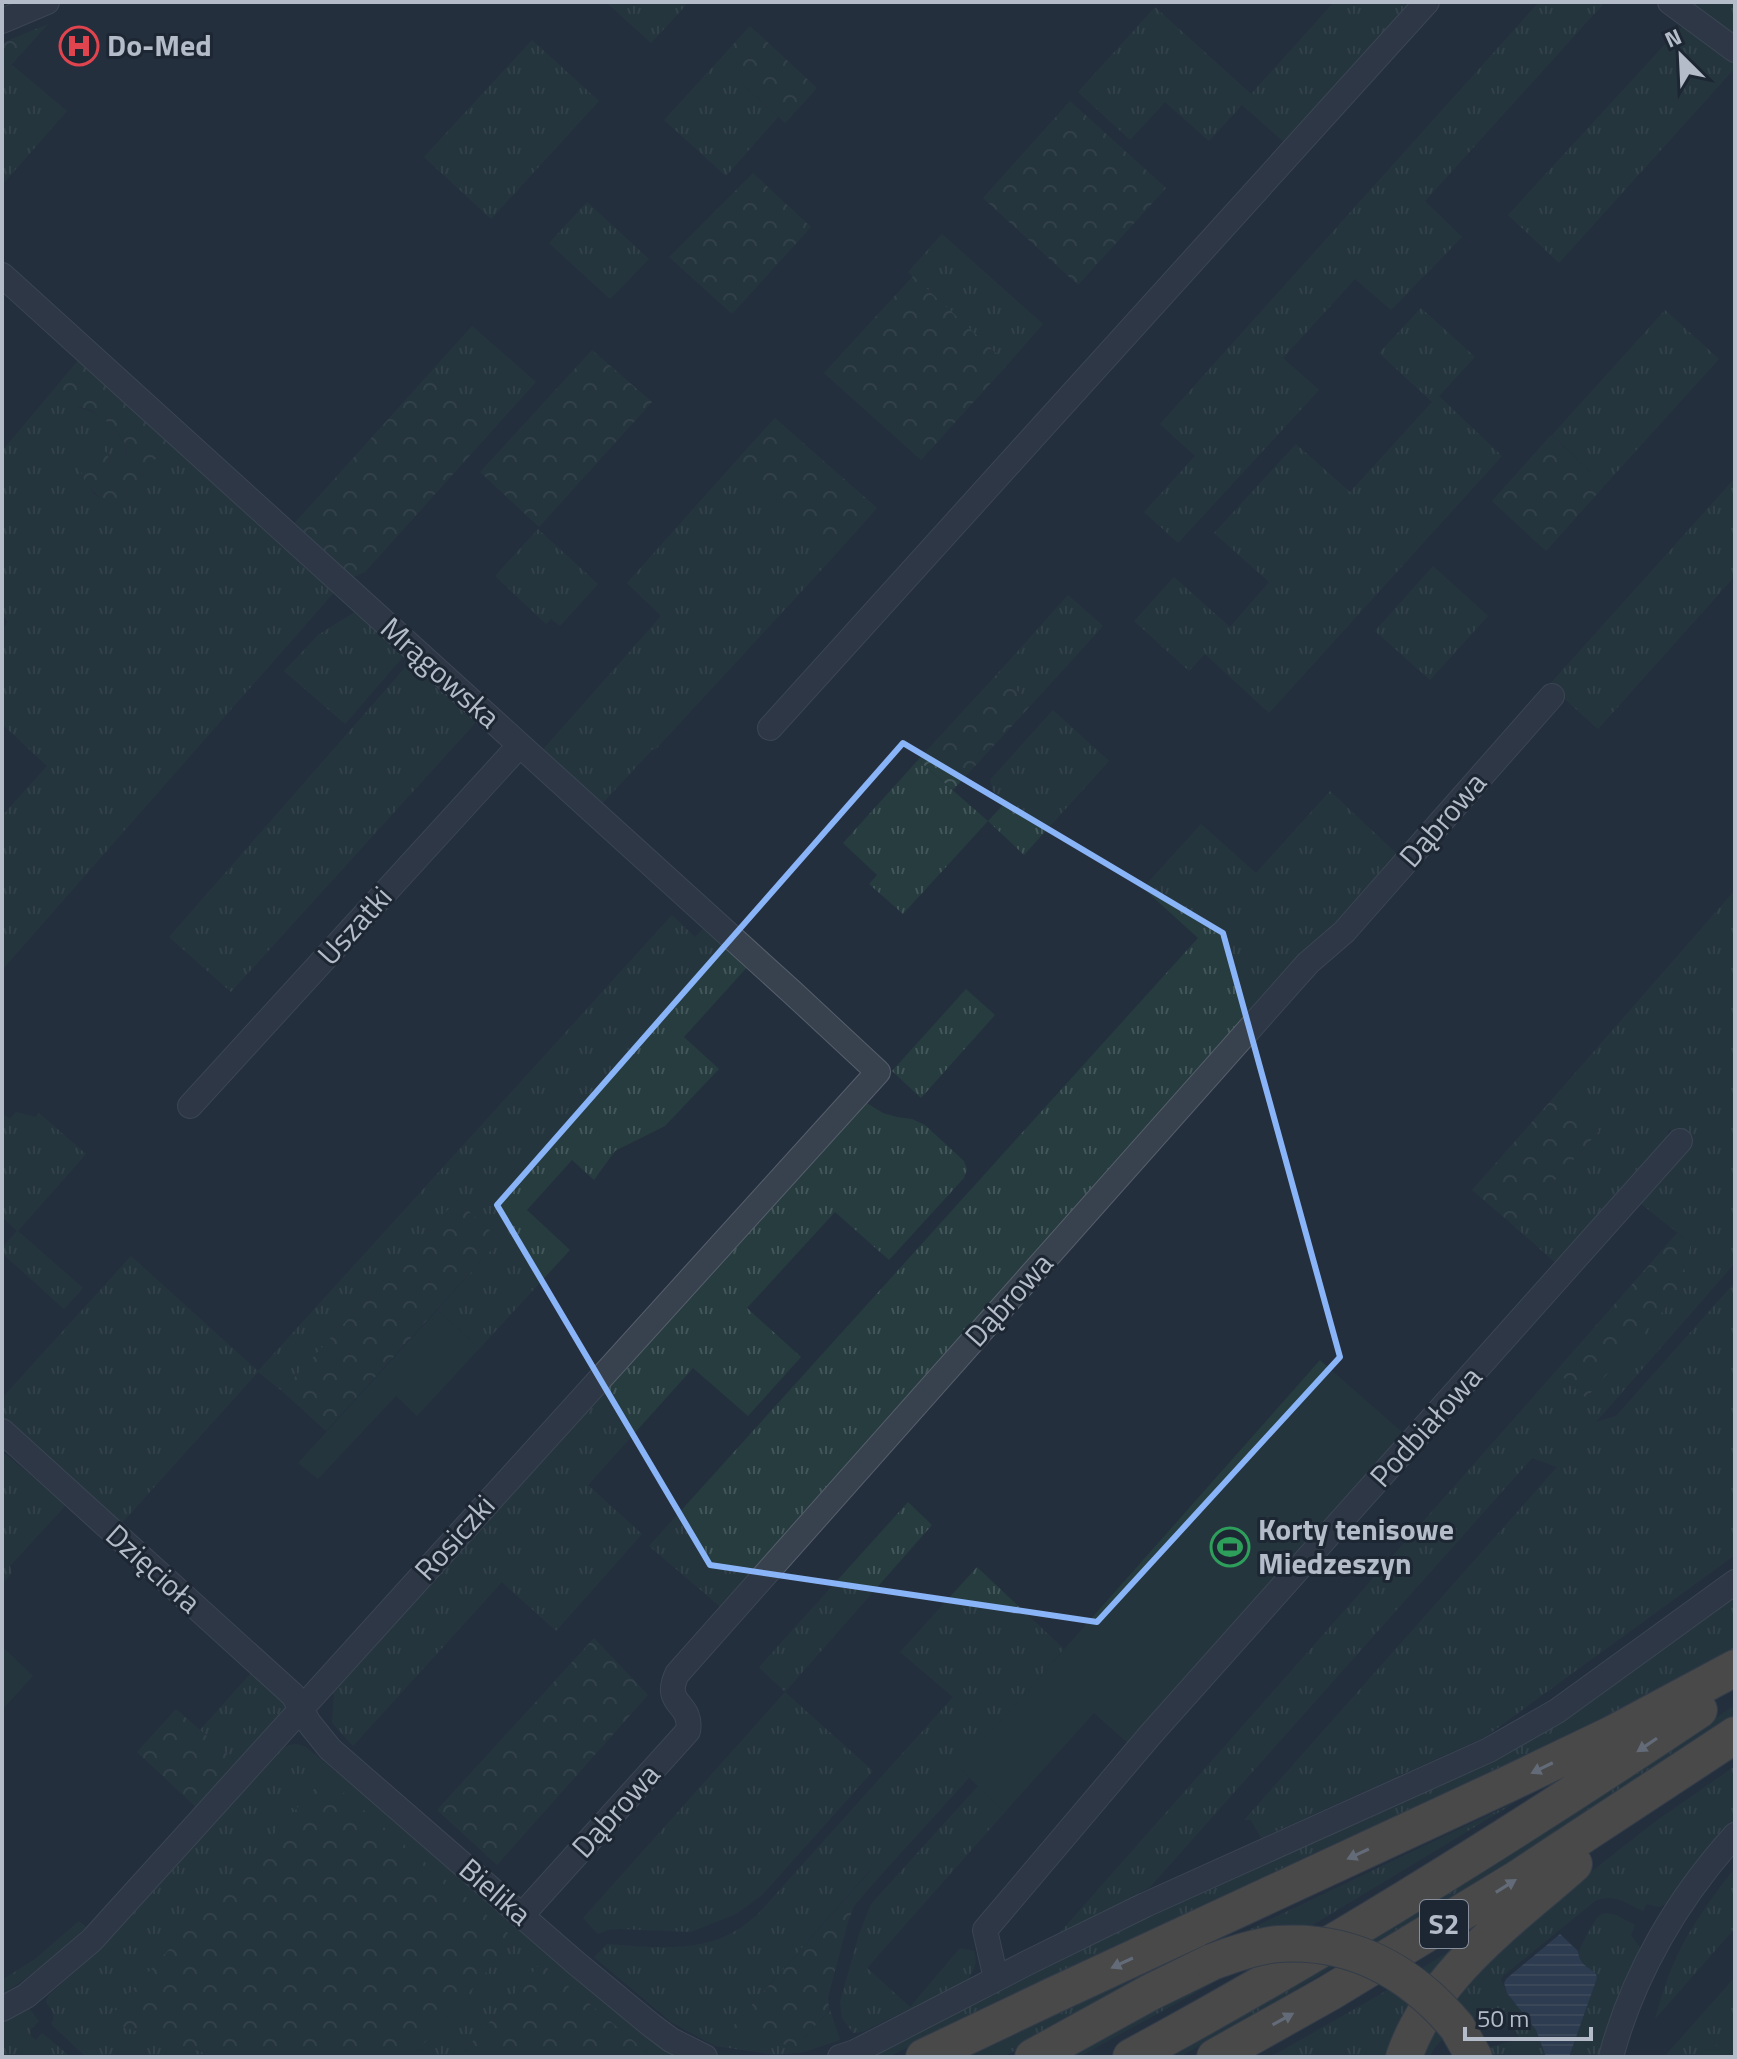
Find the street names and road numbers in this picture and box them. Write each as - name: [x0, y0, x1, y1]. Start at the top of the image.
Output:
- street label: Mrągowska: [370, 606, 511, 739]
- street label: Dąbrowa: [1388, 761, 1497, 877]
- street label: Uszatki: [306, 875, 403, 975]
- street label: Dąbrowa: [953, 1242, 1063, 1357]
- street label: Podbiałowa: [1358, 1355, 1492, 1497]
- street label: Rosiczki: [403, 1484, 506, 1591]
- street label: Dzięcioła: [96, 1513, 212, 1624]
- street label: Dąbrowa: [560, 1753, 670, 1868]
- street label: Bielika: [449, 1847, 542, 1936]
- road number: S2: [1420, 1900, 1468, 1948]

